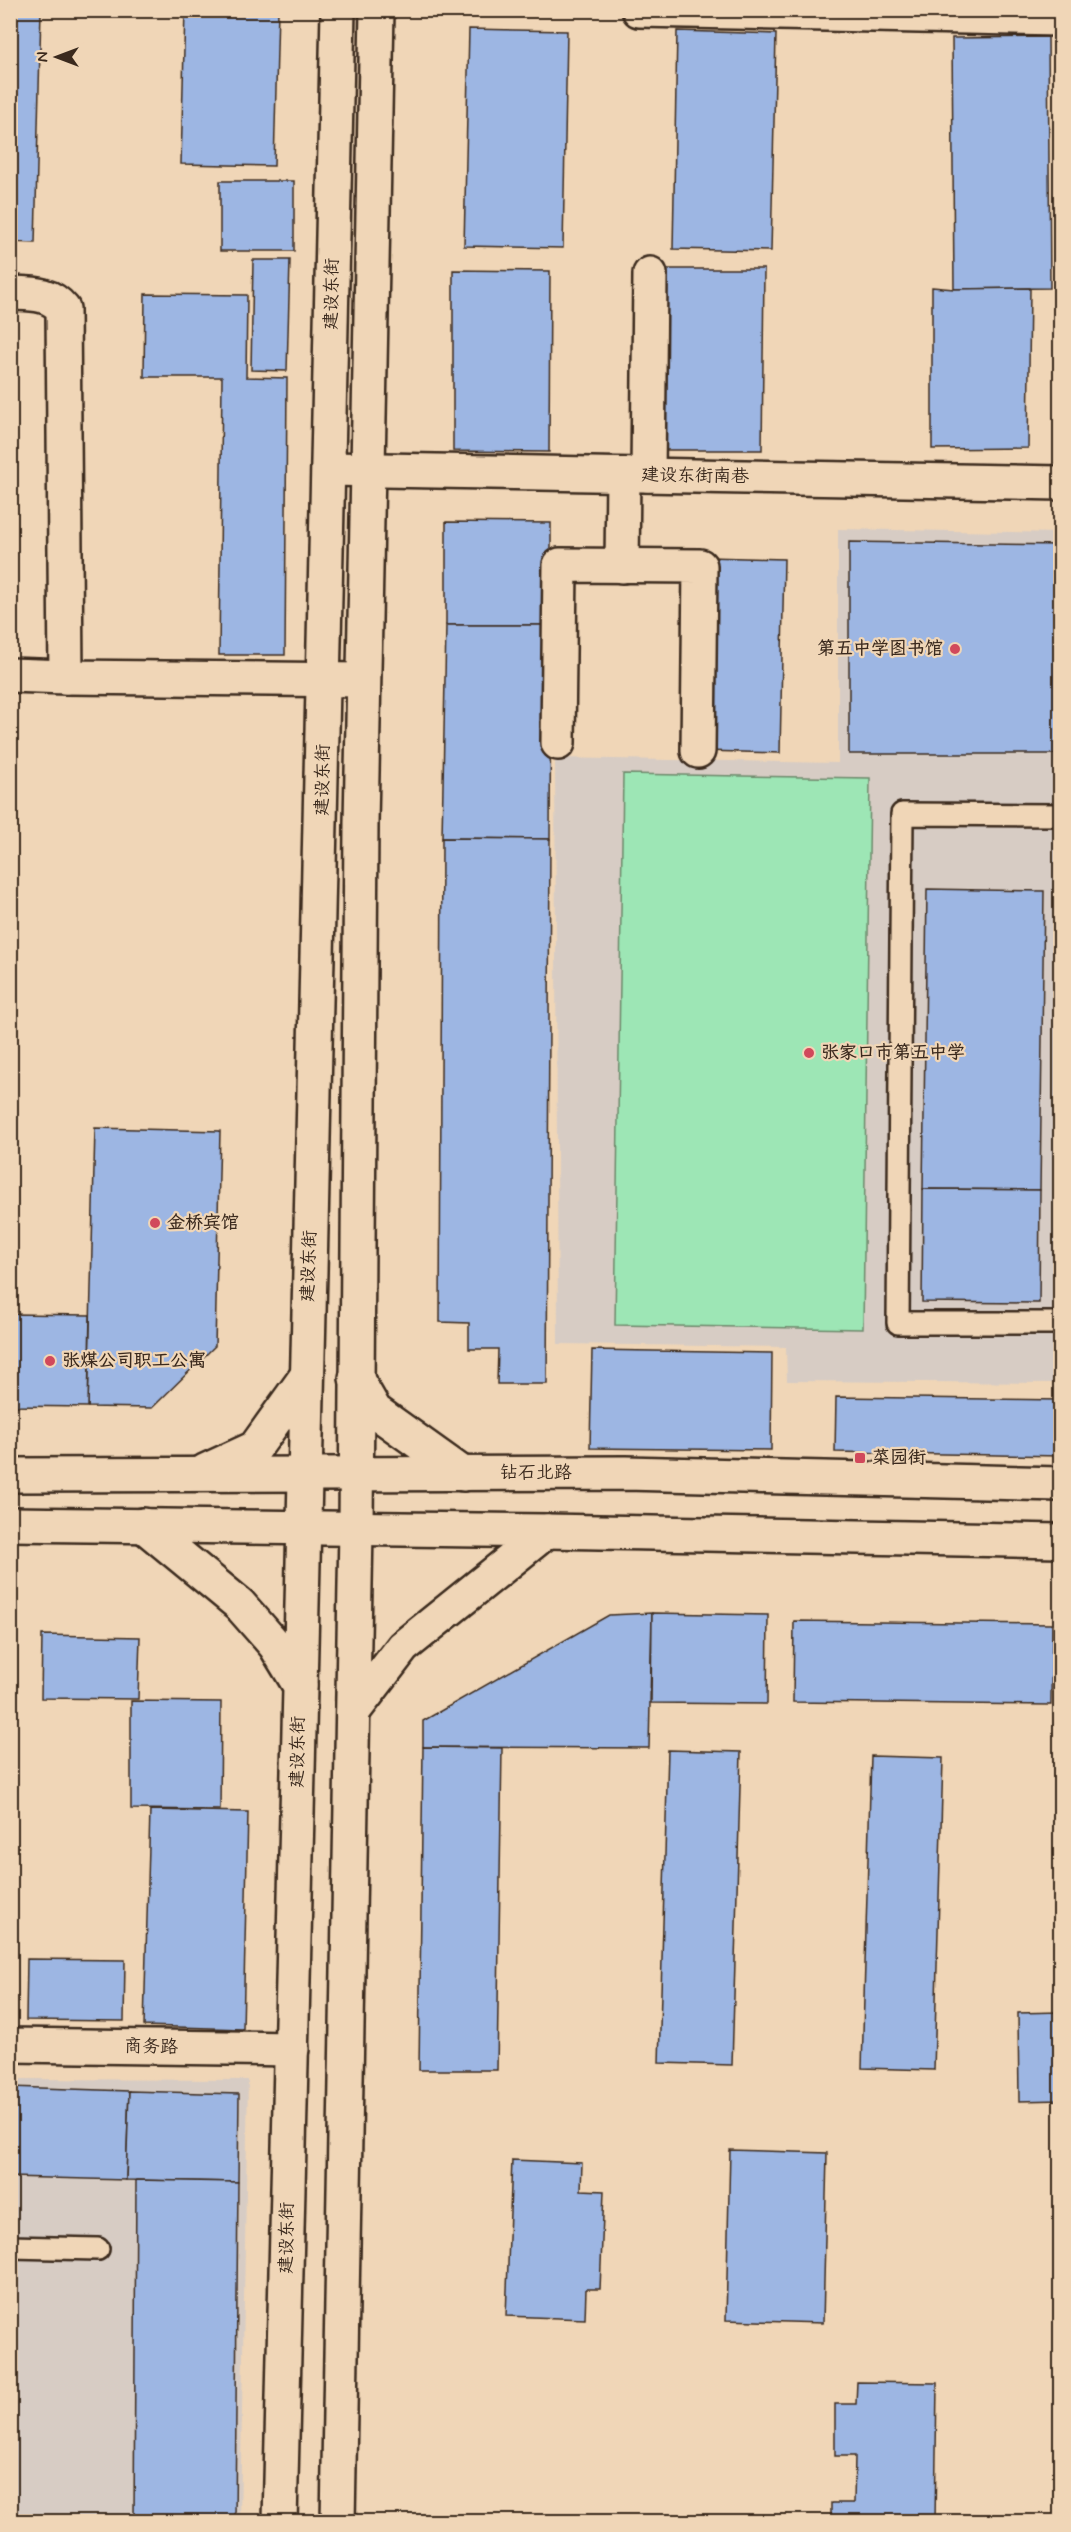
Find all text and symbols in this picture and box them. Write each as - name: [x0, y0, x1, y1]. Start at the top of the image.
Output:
- north arrow: [27, 27, 87, 87]
- text: N: [33, 52, 54, 62]
- street label: 建设东街: [319, 258, 345, 330]
- street label: 建设东街南巷: [641, 463, 749, 489]
- place label: 第五中学图书馆: [817, 637, 943, 661]
- marker: 第五中学图书馆: [948, 642, 962, 656]
- street label: 建设东街: [310, 744, 336, 816]
- place label: 张家口市第五中学: [821, 1041, 965, 1065]
- marker: 张家口市第五中学: [802, 1046, 816, 1060]
- place label: 金桥宾馆: [167, 1211, 239, 1235]
- marker: 金桥宾馆: [148, 1216, 162, 1230]
- street label: 建设东街: [296, 1230, 322, 1302]
- place label: 张煤公司职工公寓: [62, 1349, 206, 1373]
- marker: 张煤公司职工公寓: [43, 1354, 57, 1368]
- place label: 菜园街: [872, 1446, 926, 1470]
- marker: 菜园街: [853, 1451, 867, 1465]
- street label: 钻石北路: [500, 1461, 572, 1485]
- street label: 建设东街: [285, 1716, 311, 1788]
- street label: 商务路: [124, 2035, 178, 2059]
- street label: 建设东街: [274, 2202, 300, 2274]

